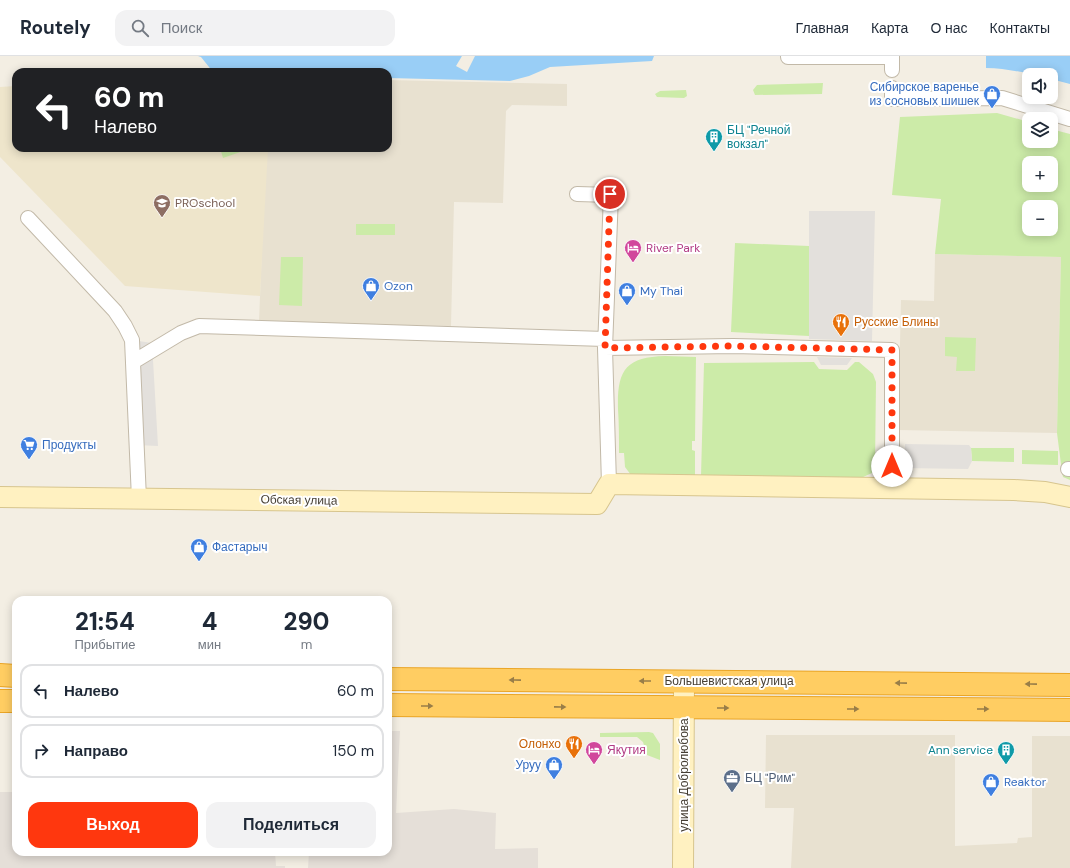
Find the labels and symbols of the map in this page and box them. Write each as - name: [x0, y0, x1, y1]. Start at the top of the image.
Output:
- place label: Сибирское варенье из сосновых шишек: [869, 79, 980, 109]
- shop icon: Сибирское варенье из сосновых шишек: [982, 84, 1002, 109]
- place label: БЦ "Речной вокзал": [727, 122, 790, 152]
- building icon: БЦ "Речной вокзал": [704, 127, 724, 152]
- pin: [593, 177, 627, 211]
- school or university icon: PROschool: [152, 193, 172, 218]
- place label: PROschool: [175, 195, 235, 211]
- hotel icon: River Park: [623, 238, 643, 263]
- place label: River Park: [646, 240, 700, 256]
- shop icon: Ozon: [361, 276, 381, 301]
- place label: Ozon: [384, 278, 413, 294]
- shop icon: My Thai: [617, 281, 637, 306]
- place label: My Thai: [640, 283, 683, 299]
- restaurant icon: Русские Блины: [831, 312, 851, 337]
- place label: Русские Блины: [854, 314, 938, 330]
- supermarket icon: Продукты: [19, 435, 39, 460]
- place label: Продукты: [42, 437, 96, 453]
- position arrow: [871, 445, 913, 487]
- street label: Обская улица: [260, 491, 338, 509]
- shop icon: Фастарыч: [189, 537, 209, 562]
- place label: Фастарыч: [212, 539, 267, 555]
- street label: Большевистская улица: [664, 673, 794, 689]
- one-way arrow: [508, 677, 521, 683]
- one-way arrow: [638, 678, 651, 684]
- one-way arrow: [894, 680, 907, 686]
- one-way arrow: [1024, 681, 1037, 687]
- one-way arrow: [421, 703, 434, 709]
- one-way arrow: [554, 704, 567, 710]
- one-way arrow: [717, 705, 730, 711]
- one-way arrow: [847, 705, 859, 712]
- one-way arrow: [977, 706, 989, 713]
- street label: улица Добролюбова: [676, 718, 692, 832]
- restaurant icon: Олонхо: [564, 734, 584, 759]
- place label: Олонхо: [519, 736, 561, 752]
- hotel icon: Якутия: [584, 740, 604, 765]
- building icon: Ann service: [996, 740, 1016, 765]
- place label: Якутия: [607, 742, 646, 758]
- place label: Ann service: [928, 742, 993, 758]
- shop icon: Уруу: [544, 755, 564, 780]
- place label: Уруу: [515, 757, 541, 773]
- office icon: БЦ "Рим": [722, 768, 742, 793]
- place label: БЦ "Рим": [745, 770, 795, 786]
- shop icon: Reaktor: [981, 772, 1001, 797]
- place label: Reaktor: [1004, 774, 1047, 790]

